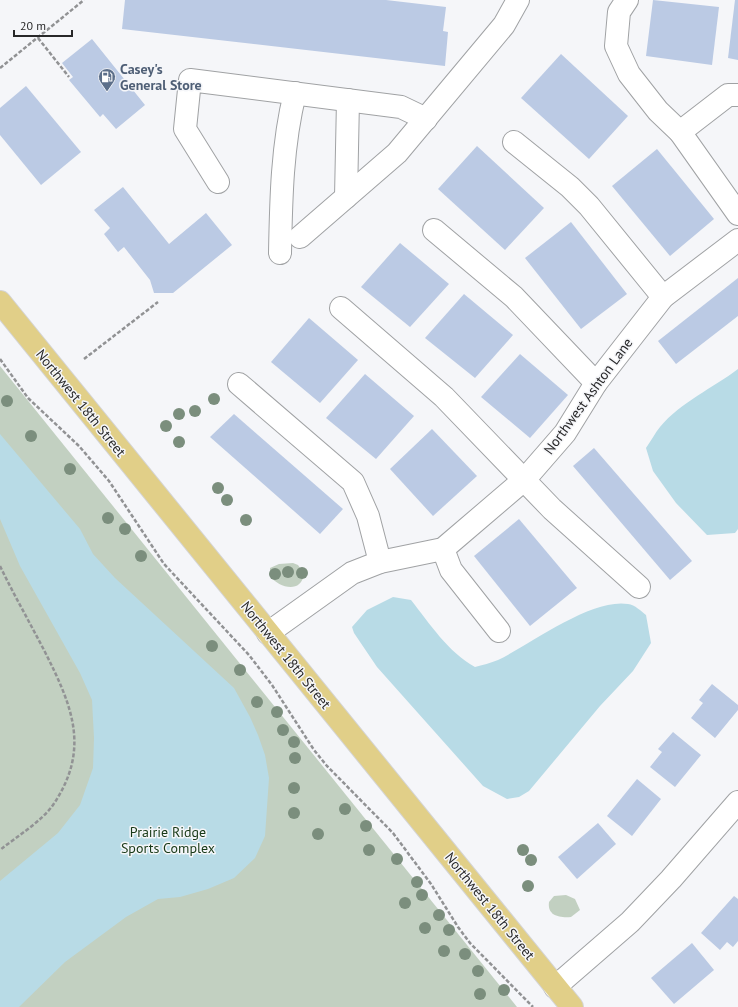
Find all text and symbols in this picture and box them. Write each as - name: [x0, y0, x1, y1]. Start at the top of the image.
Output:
- scale bar: [14, 12, 72, 38]
- text: 20 m: [20, 18, 46, 33]
- place label: Casey's General Store: [120, 60, 202, 94]
- fuel station icon: Casey's General Store: [97, 67, 117, 92]
- street label: Northwest Ashton Lane: [540, 334, 636, 458]
- street label: Northwest 18th Street: [32, 346, 130, 461]
- street label: Northwest 18th Street: [237, 598, 335, 713]
- park label: Prairie Ridge Sports Complex: [121, 823, 215, 857]
- street label: Northwest 18th Street: [441, 849, 539, 964]

